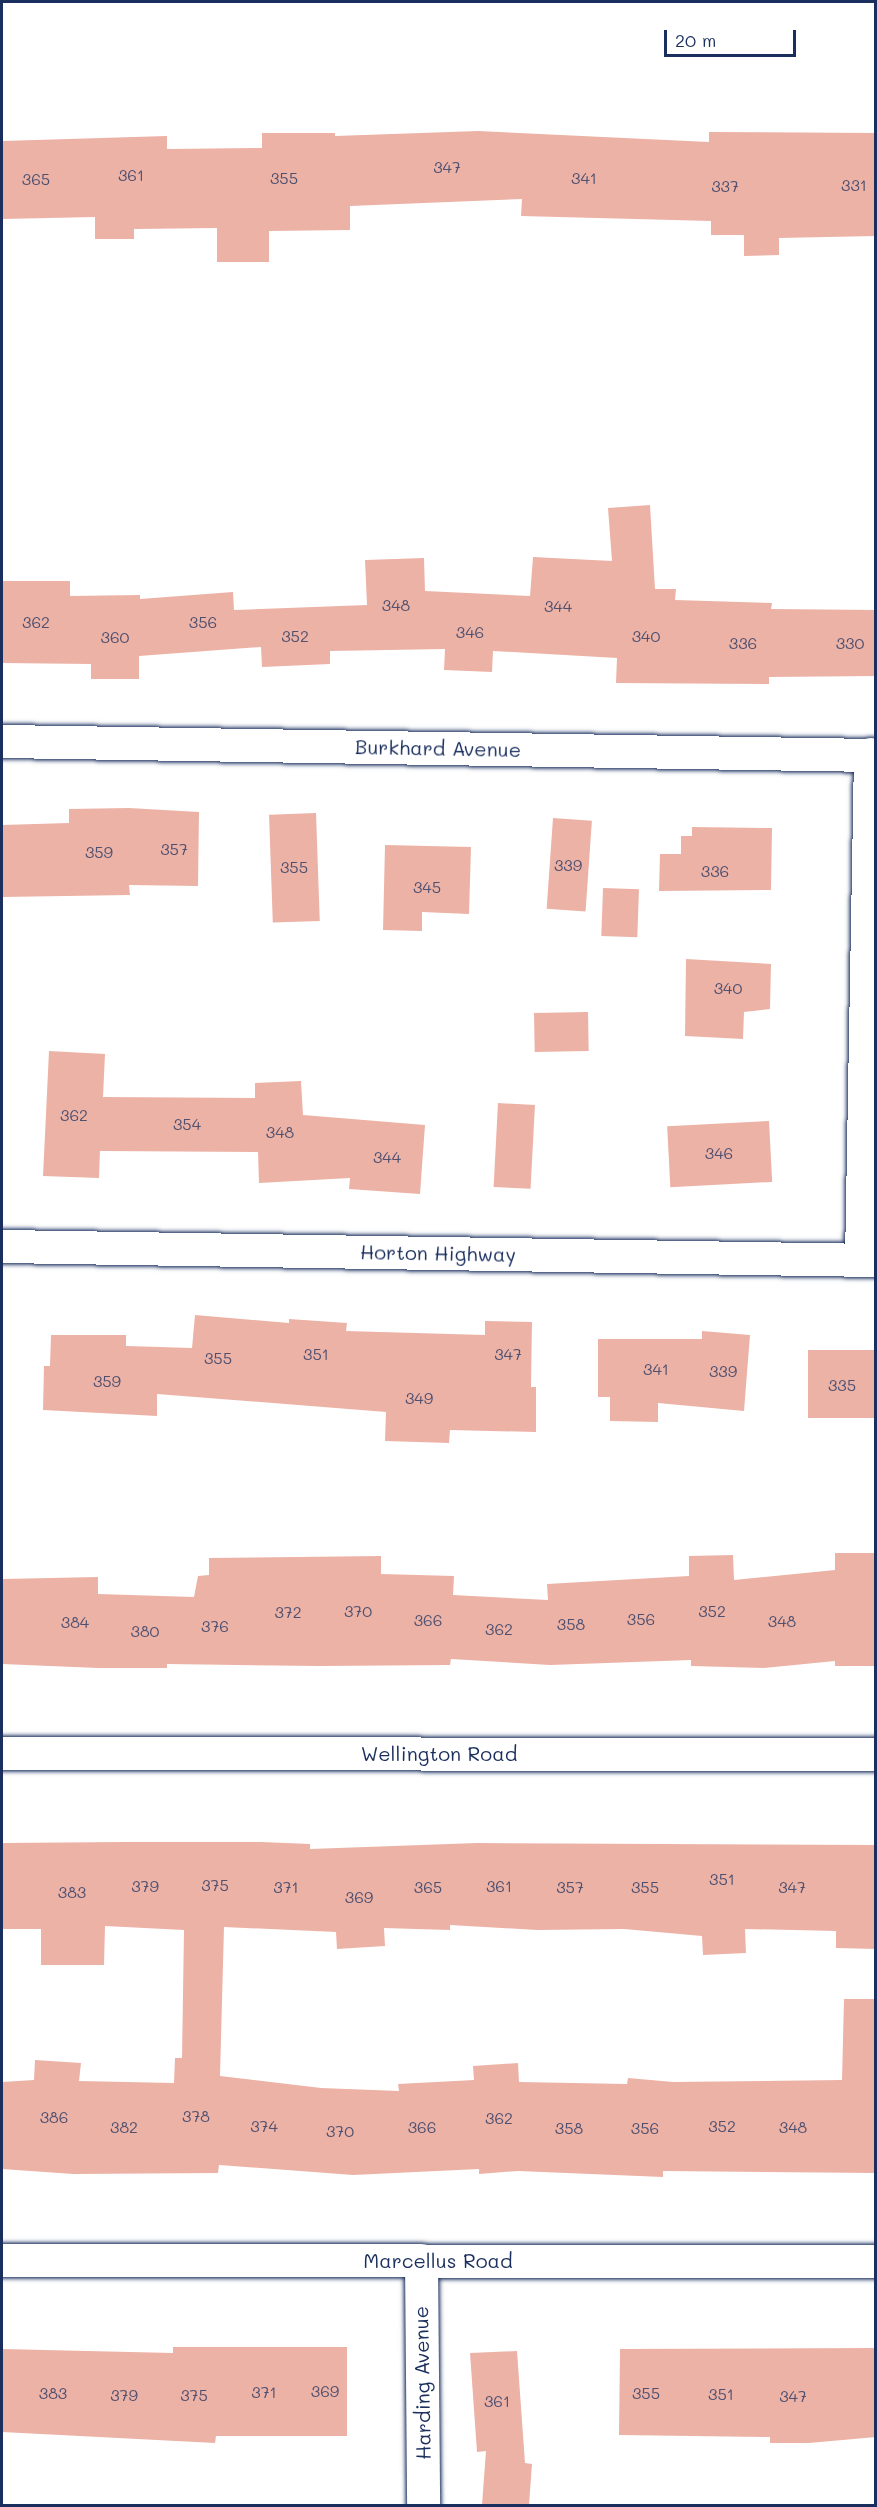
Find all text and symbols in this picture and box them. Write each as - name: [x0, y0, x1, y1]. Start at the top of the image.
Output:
- scale bar: [667, 18, 799, 56]
- text: 20 m: [675, 28, 716, 52]
- house number: 347: [433, 157, 461, 177]
- house number: 361: [118, 165, 144, 185]
- house number: 355: [270, 168, 298, 188]
- house number: 341: [571, 168, 597, 188]
- house number: 365: [22, 169, 50, 189]
- house number: 331: [841, 175, 867, 195]
- house number: 337: [711, 176, 739, 196]
- house number: 348: [382, 595, 410, 615]
- house number: 344: [544, 596, 572, 616]
- house number: 362: [22, 612, 50, 632]
- house number: 356: [189, 612, 217, 632]
- house number: 346: [456, 622, 484, 642]
- house number: 352: [281, 626, 309, 646]
- house number: 340: [632, 626, 660, 646]
- house number: 360: [101, 627, 129, 647]
- house number: 336: [729, 633, 757, 653]
- house number: 330: [836, 633, 864, 653]
- street label: Burkhard Avenue: [355, 735, 521, 761]
- house number: 357: [160, 839, 188, 859]
- house number: 359: [85, 842, 113, 862]
- house number: 339: [554, 855, 582, 875]
- house number: 355: [280, 857, 308, 877]
- house number: 336: [701, 861, 729, 881]
- house number: 345: [413, 877, 441, 897]
- house number: 340: [714, 978, 742, 998]
- house number: 362: [60, 1105, 88, 1125]
- house number: 354: [173, 1114, 201, 1134]
- house number: 348: [266, 1122, 294, 1142]
- house number: 346: [705, 1143, 733, 1163]
- house number: 344: [373, 1147, 401, 1167]
- street label: Horton Highway: [360, 1240, 516, 1266]
- house number: 351: [303, 1344, 329, 1364]
- house number: 347: [494, 1344, 522, 1364]
- house number: 355: [204, 1348, 232, 1368]
- house number: 341: [643, 1359, 669, 1379]
- house number: 339: [709, 1361, 737, 1381]
- house number: 359: [93, 1371, 121, 1391]
- house number: 335: [828, 1375, 856, 1395]
- house number: 349: [405, 1388, 433, 1408]
- house number: 370: [344, 1601, 372, 1621]
- house number: 352: [698, 1601, 726, 1621]
- house number: 372: [274, 1602, 302, 1622]
- house number: 356: [627, 1609, 655, 1629]
- house number: 366: [414, 1610, 442, 1630]
- house number: 348: [768, 1611, 796, 1631]
- house number: 384: [61, 1612, 89, 1632]
- house number: 358: [557, 1614, 585, 1634]
- house number: 376: [201, 1616, 229, 1636]
- house number: 362: [485, 1619, 513, 1639]
- house number: 380: [131, 1621, 159, 1641]
- street label: Wellington Road: [361, 1741, 517, 1765]
- house number: 351: [709, 1869, 735, 1889]
- house number: 375: [201, 1875, 229, 1895]
- house number: 379: [131, 1876, 159, 1896]
- house number: 361: [486, 1876, 512, 1896]
- house number: 371: [273, 1877, 299, 1897]
- house number: 365: [414, 1877, 442, 1897]
- house number: 357: [556, 1877, 584, 1897]
- house number: 355: [631, 1877, 659, 1897]
- house number: 347: [778, 1877, 806, 1897]
- house number: 383: [58, 1882, 86, 1902]
- house number: 369: [345, 1887, 373, 1907]
- house number: 378: [182, 2106, 210, 2126]
- house number: 386: [40, 2107, 68, 2127]
- house number: 362: [485, 2108, 513, 2128]
- house number: 374: [250, 2116, 278, 2136]
- house number: 352: [708, 2116, 736, 2136]
- house number: 382: [110, 2117, 138, 2137]
- house number: 366: [408, 2117, 436, 2137]
- house number: 348: [779, 2117, 807, 2137]
- house number: 358: [555, 2118, 583, 2138]
- house number: 356: [631, 2118, 659, 2138]
- house number: 370: [326, 2121, 354, 2141]
- street label: Marcellus Road: [363, 2248, 513, 2272]
- street label: Harding Avenue: [409, 2306, 435, 2460]
- house number: 369: [311, 2381, 339, 2401]
- house number: 371: [251, 2382, 277, 2402]
- house number: 383: [39, 2383, 67, 2403]
- house number: 355: [632, 2383, 660, 2403]
- house number: 351: [708, 2384, 734, 2404]
- house number: 379: [110, 2385, 138, 2405]
- house number: 375: [180, 2385, 208, 2405]
- house number: 347: [779, 2386, 807, 2406]
- house number: 361: [484, 2391, 510, 2411]

